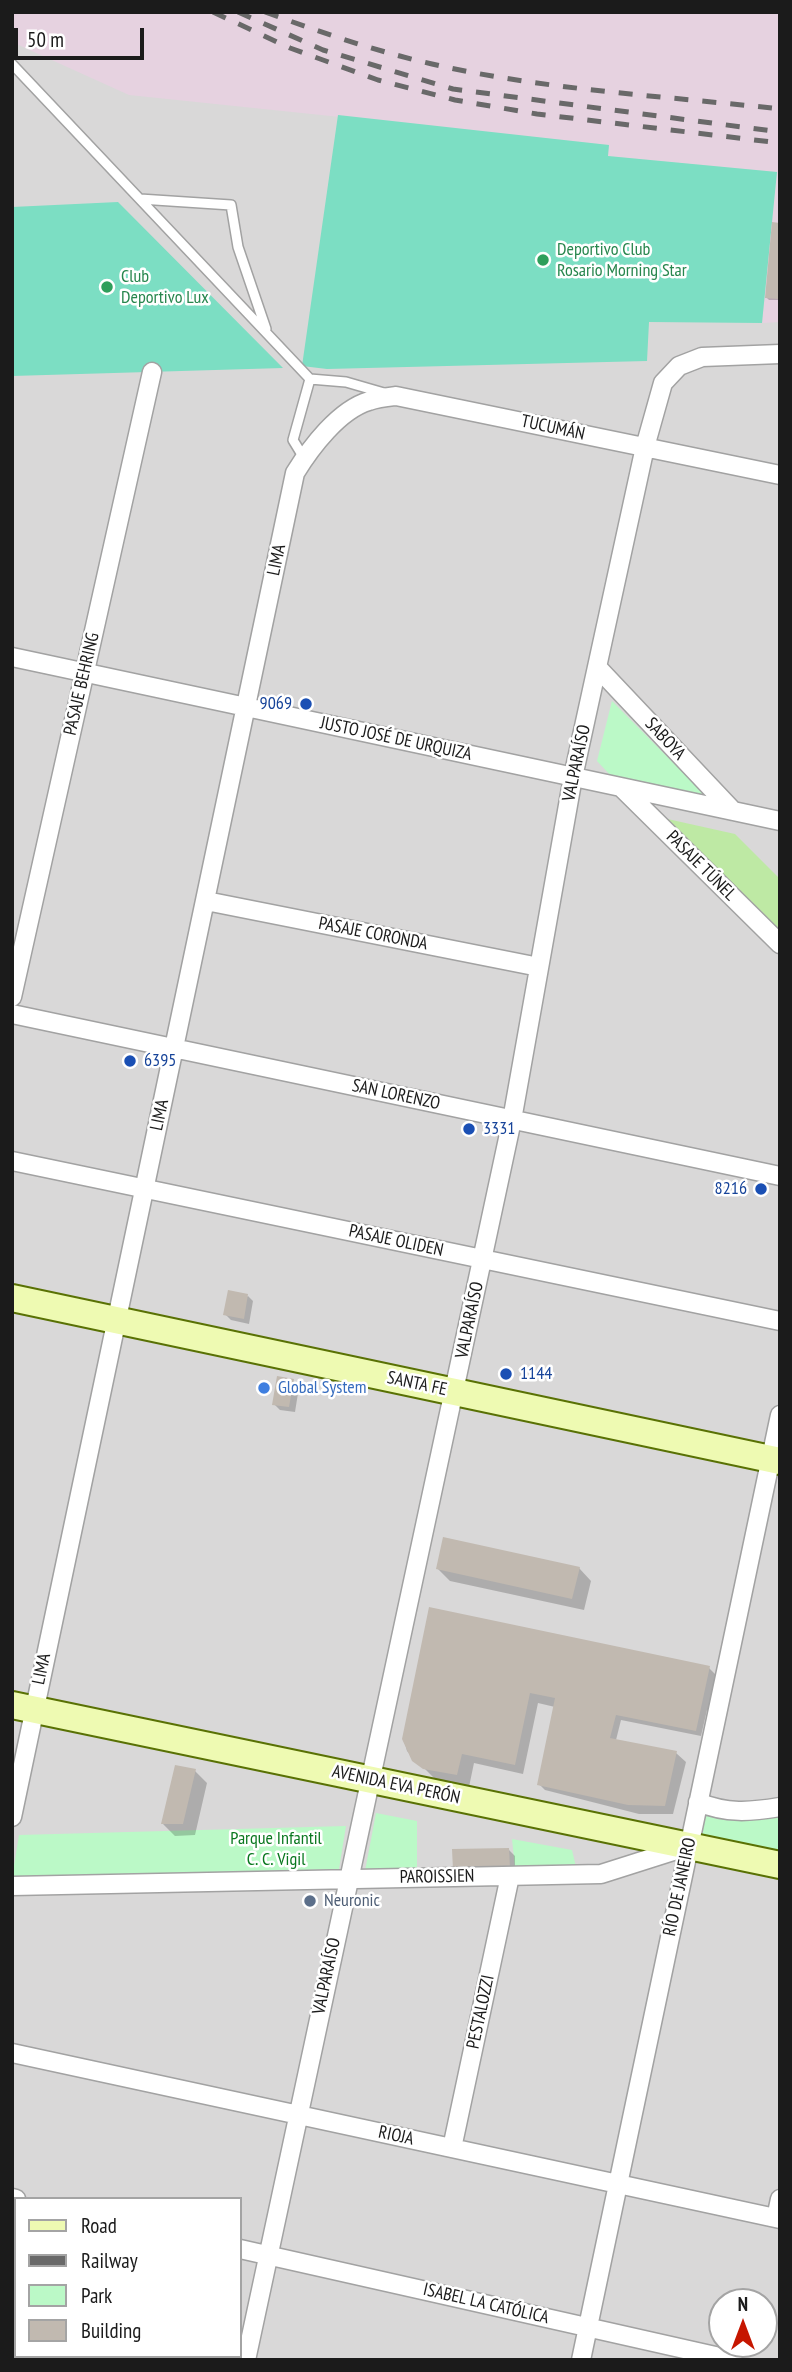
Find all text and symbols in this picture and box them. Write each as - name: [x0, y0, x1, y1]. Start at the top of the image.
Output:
- scale bar: [18, 14, 147, 58]
- text: 50 m: [27, 26, 64, 53]
- place label: Deportivo Club Rosario Morning Star: [557, 239, 687, 282]
- marker: Deportivo Club Rosario Morning Star: [535, 252, 551, 268]
- place label: Club Deportivo Lux: [121, 266, 209, 308]
- marker: Club Deportivo Lux: [99, 279, 115, 295]
- street label: TUCUMÁN: [519, 411, 587, 445]
- street label: LIMA: [263, 542, 291, 578]
- street label: PASAJE BEHRING: [60, 630, 104, 738]
- place label: 9069: [260, 693, 292, 715]
- marker: 9069: [298, 696, 314, 712]
- street label: JUSTO JOSÉ DE URQUIZA: [318, 712, 474, 766]
- street label: SABOYA: [640, 713, 690, 765]
- street label: VALPARAÍSO: [558, 723, 596, 803]
- street label: PASAJE TÚNEL: [662, 827, 740, 905]
- street label: PASAJE CORONDA: [317, 913, 429, 955]
- place label: 6395: [144, 1050, 176, 1072]
- marker: 6395: [122, 1053, 138, 1069]
- street label: SAN LORENZO: [350, 1075, 442, 1115]
- street label: LIMA: [146, 1097, 174, 1133]
- place label: 3331: [483, 1118, 515, 1140]
- marker: 3331: [461, 1121, 477, 1137]
- place label: 8216: [715, 1178, 747, 1200]
- marker: 8216: [753, 1181, 769, 1197]
- street label: PASAJE OLIDEN: [347, 1220, 445, 1262]
- street label: VALPARAÍSO: [451, 1280, 489, 1360]
- place label: 1144: [520, 1363, 552, 1385]
- marker: 1144: [498, 1366, 514, 1382]
- street label: SANTA FE: [385, 1367, 449, 1401]
- place label: Global System: [278, 1377, 366, 1399]
- marker: Global System: [256, 1380, 272, 1396]
- street label: LIMA: [28, 1651, 56, 1687]
- street label: AVENIDA EVA PERÓN: [330, 1761, 462, 1809]
- park label: Parque Infantil C. C. Vigil: [230, 1828, 322, 1870]
- street label: RÍO DE JANEIRO: [659, 1836, 701, 1938]
- street label: PAROISSIEN: [399, 1866, 475, 1888]
- place label: Neuronic: [324, 1890, 380, 1912]
- marker: Neuronic: [302, 1893, 318, 1909]
- street label: VALPARAÍSO: [308, 1936, 346, 2016]
- street label: PESTALOZZI: [463, 1973, 499, 2051]
- street label: RIOJA: [376, 2122, 416, 2150]
- legend: [14, 2197, 242, 2358]
- text: Road: [81, 2212, 117, 2239]
- text: Railway: [81, 2247, 138, 2274]
- street label: ISABEL LA CATÓLICA: [421, 2279, 551, 2329]
- text: Park: [81, 2282, 112, 2309]
- north arrow: [708, 2288, 778, 2358]
- text: N: [738, 2292, 748, 2316]
- text: Building: [81, 2317, 141, 2344]

